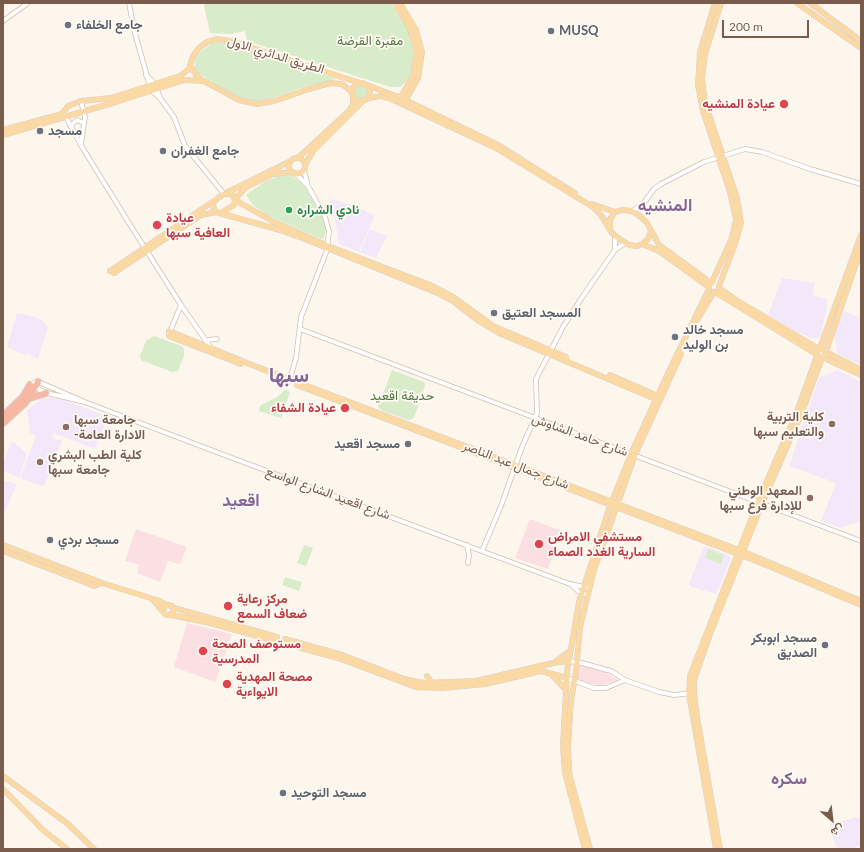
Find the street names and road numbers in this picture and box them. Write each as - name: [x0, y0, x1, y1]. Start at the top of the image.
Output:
- street label: الطريق الدائري الاول: [226, 33, 326, 77]
- street label: شارع حامد الشاوش: [530, 410, 630, 460]
- street label: شارع جمال عبد الناصر: [461, 438, 571, 492]
- street label: شارع اقعيد الشارع الواسع: [264, 463, 392, 523]

